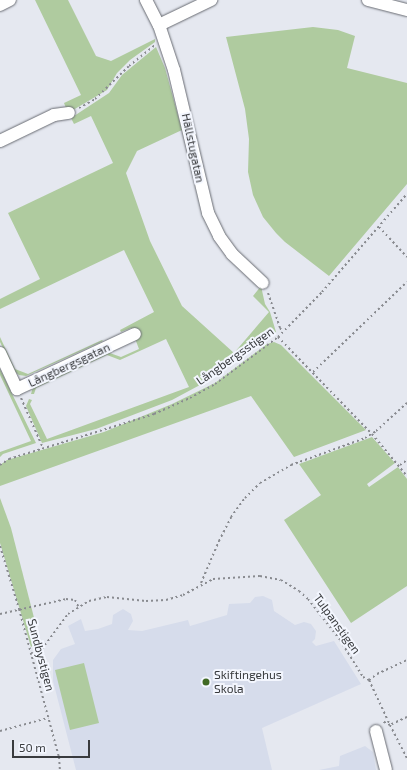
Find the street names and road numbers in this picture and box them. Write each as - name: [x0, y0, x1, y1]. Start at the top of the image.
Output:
- street label: Hällstugatan: [179, 112, 207, 184]
- street label: Långbergsstigen: [194, 324, 276, 388]
- street label: Långbergsgatan: [26, 340, 112, 390]
- street label: Tulpanstigen: [310, 591, 364, 657]
- street label: Sundbystigen: [24, 617, 58, 693]

